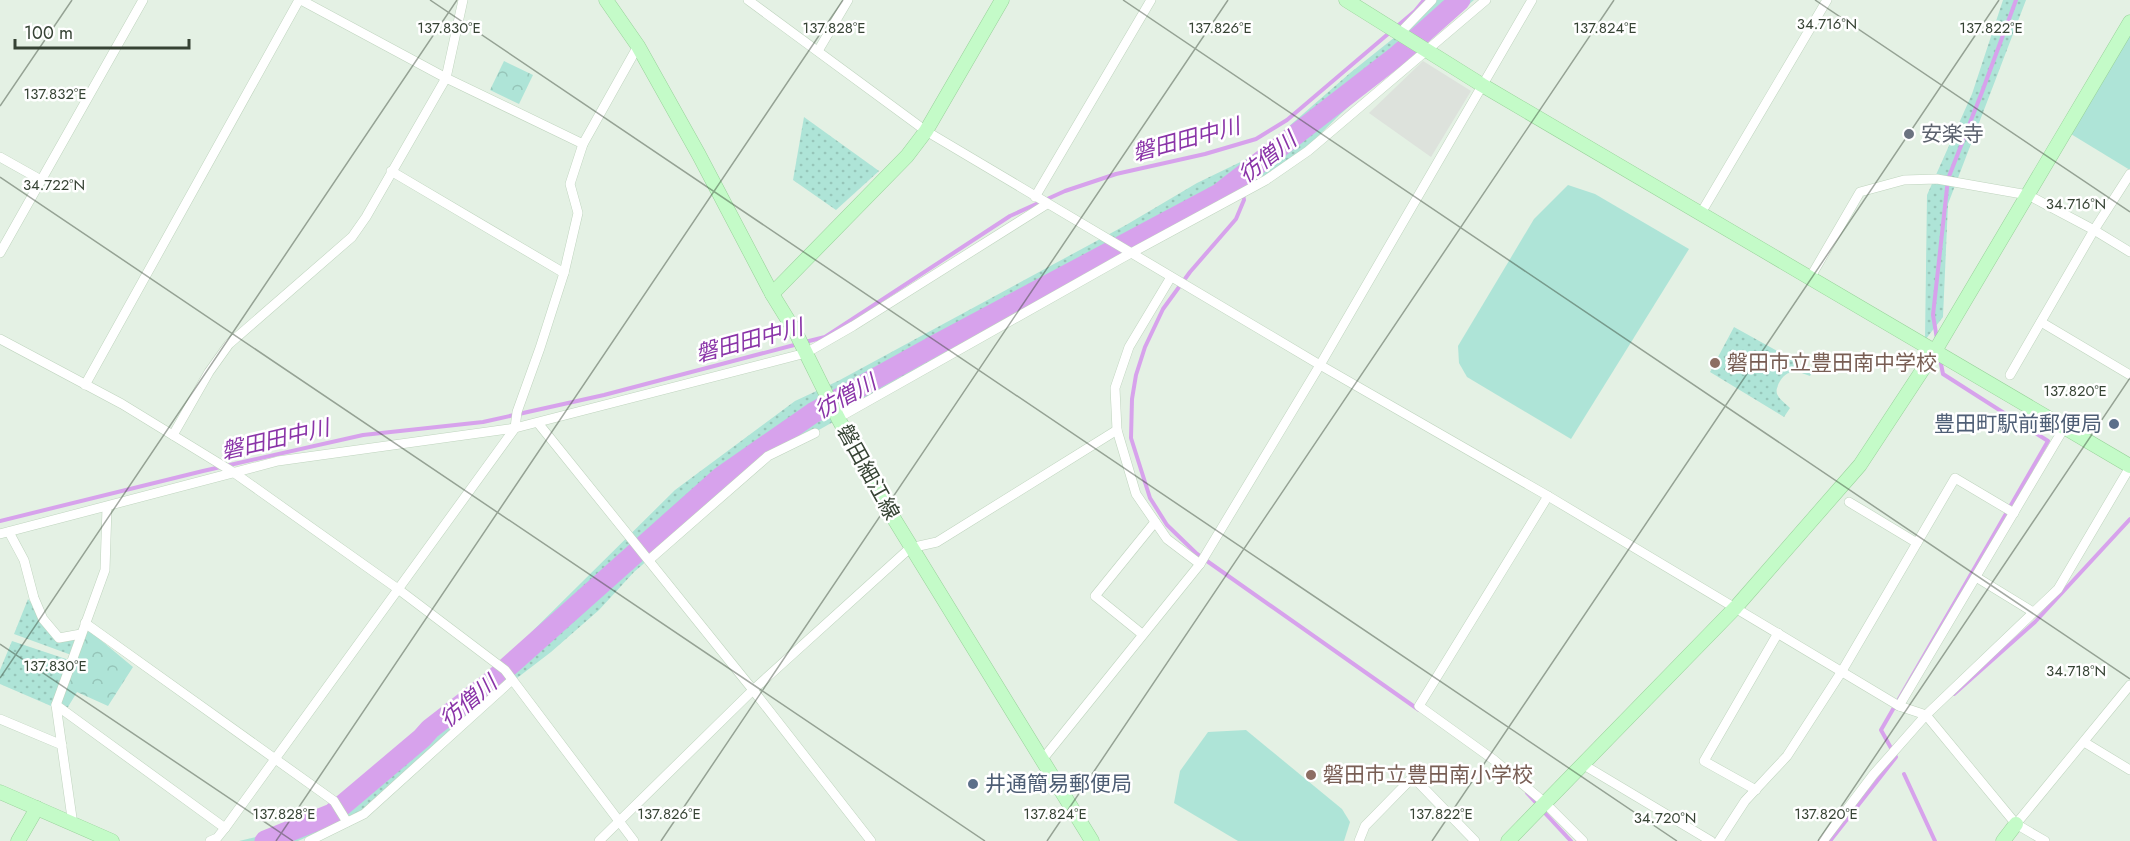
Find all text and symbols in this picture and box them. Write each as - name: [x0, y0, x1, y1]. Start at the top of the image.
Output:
- scale bar: [15, 12, 189, 50]
- text: 34.716°N: [1797, 13, 1857, 35]
- text: 137.830°E: [417, 17, 481, 39]
- text: 137.828°E: [803, 17, 865, 39]
- text: 137.826°E: [1188, 17, 1252, 39]
- text: 137.824°E: [1573, 17, 1637, 39]
- text: 137.822°E: [1959, 17, 2023, 39]
- text: 100 m: [24, 20, 73, 46]
- text: 137.832°E: [24, 83, 86, 105]
- water label: 磐田田中川: [1129, 109, 1245, 169]
- place label: 安楽寺: [1921, 119, 1984, 149]
- water label: 彷僧川: [1231, 123, 1304, 190]
- marker: 安楽寺: [1902, 127, 1916, 141]
- text: 34.722°N: [23, 174, 85, 196]
- text: 34.716°N: [2046, 193, 2106, 215]
- water label: 磐田田中川: [692, 310, 808, 370]
- place label: 磐田市立豊田南中学校: [1727, 348, 1937, 378]
- marker: 磐田市立豊田南中学校: [1708, 356, 1722, 370]
- water label: 彷僧川: [808, 365, 883, 426]
- text: 137.820°E: [2043, 380, 2107, 402]
- place label: 豊田町駅前郵便局: [1934, 409, 2102, 439]
- water label: 磐田田中川: [218, 411, 334, 467]
- marker: 豊田町駅前郵便局: [2107, 417, 2121, 431]
- street label: 磐田細江線: [829, 419, 907, 525]
- text: 137.830°E: [23, 655, 87, 677]
- text: 34.718°N: [2046, 660, 2106, 682]
- water label: 彷僧川: [432, 666, 505, 734]
- place label: 磐田市立豊田南小学校: [1323, 760, 1533, 790]
- marker: 磐田市立豊田南小学校: [1304, 768, 1318, 782]
- place label: 井通簡易郵便局: [985, 769, 1132, 799]
- marker: 井通簡易郵便局: [966, 777, 980, 791]
- text: 137.828°E: [253, 803, 315, 825]
- text: 137.826°E: [637, 803, 701, 825]
- text: 137.824°E: [1023, 803, 1087, 825]
- text: 137.822°E: [1409, 803, 1473, 825]
- text: 137.820°E: [1794, 803, 1858, 825]
- text: 34.720°N: [1634, 807, 1696, 829]

